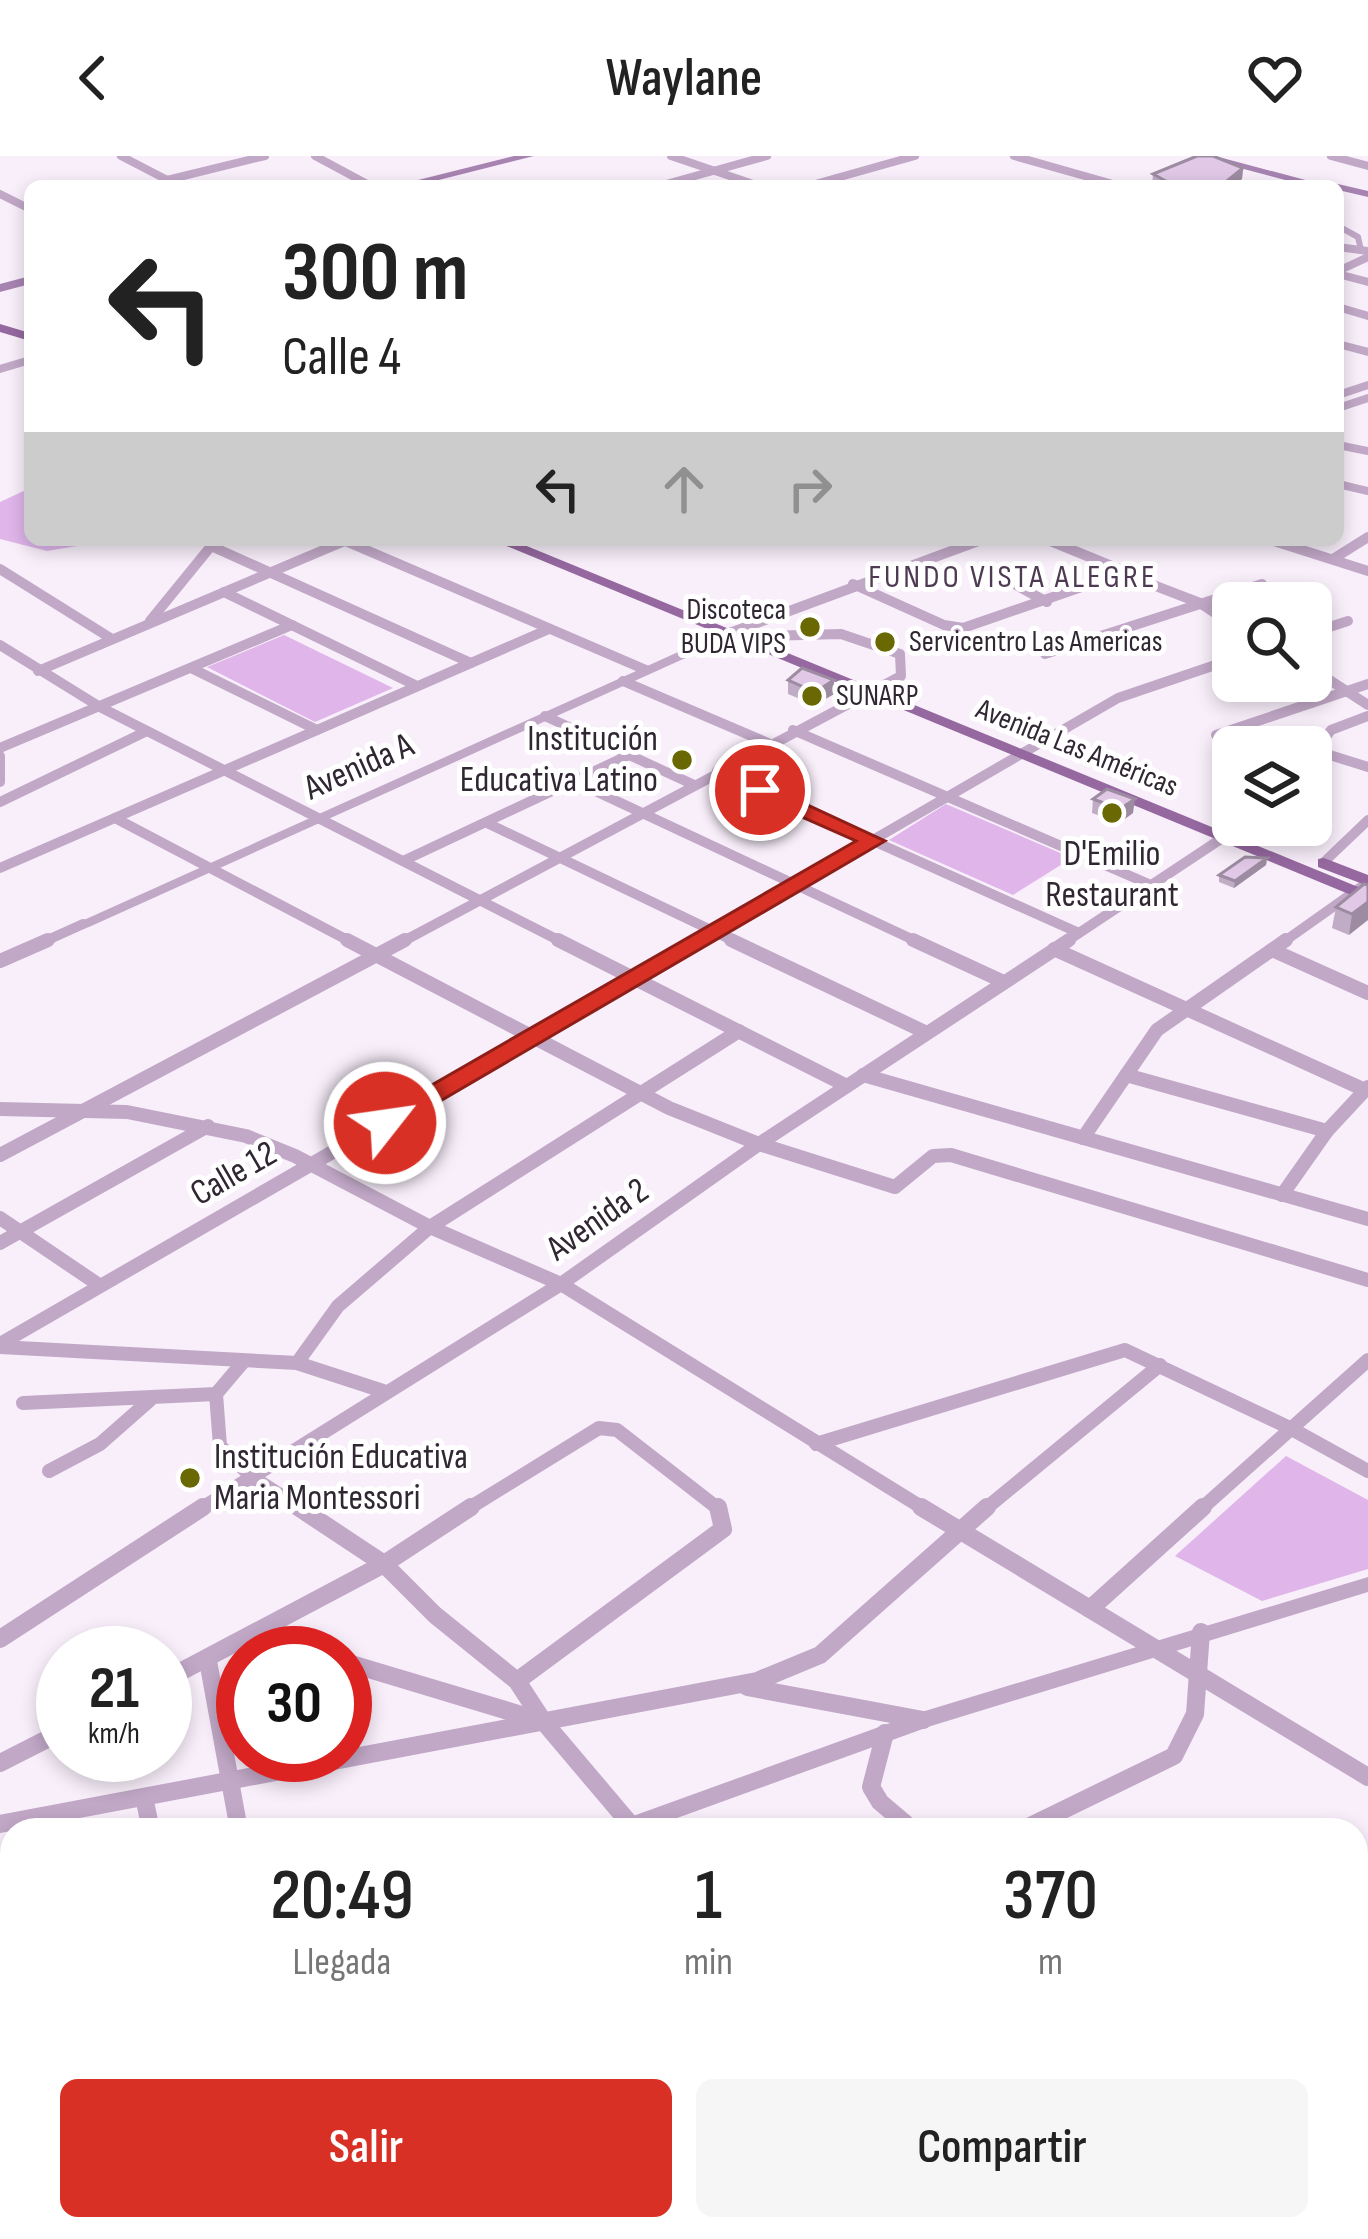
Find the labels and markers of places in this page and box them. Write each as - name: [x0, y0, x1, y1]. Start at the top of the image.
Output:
- place label: Discoteca BUDA VIPS: [681, 592, 786, 662]
- marker: Discoteca BUDA VIPS: [797, 614, 823, 640]
- place label: Servicentro Las Americas: [909, 624, 1162, 660]
- marker: Servicentro Las Americas: [872, 629, 898, 655]
- place label: SUNARP: [836, 678, 918, 714]
- marker: SUNARP: [799, 683, 825, 709]
- place label: Institución Educativa Latino: [460, 718, 658, 802]
- pin: [709, 739, 811, 841]
- marker: Institución Educativa Latino: [669, 747, 695, 773]
- marker: D'Emilio Restaurant: [1099, 800, 1125, 826]
- place label: D'Emilio Restaurant: [1045, 833, 1179, 917]
- place label: Institución Educativa Maria Montessori: [214, 1436, 468, 1520]
- marker: Institución Educativa Maria Montessori: [177, 1465, 203, 1491]

